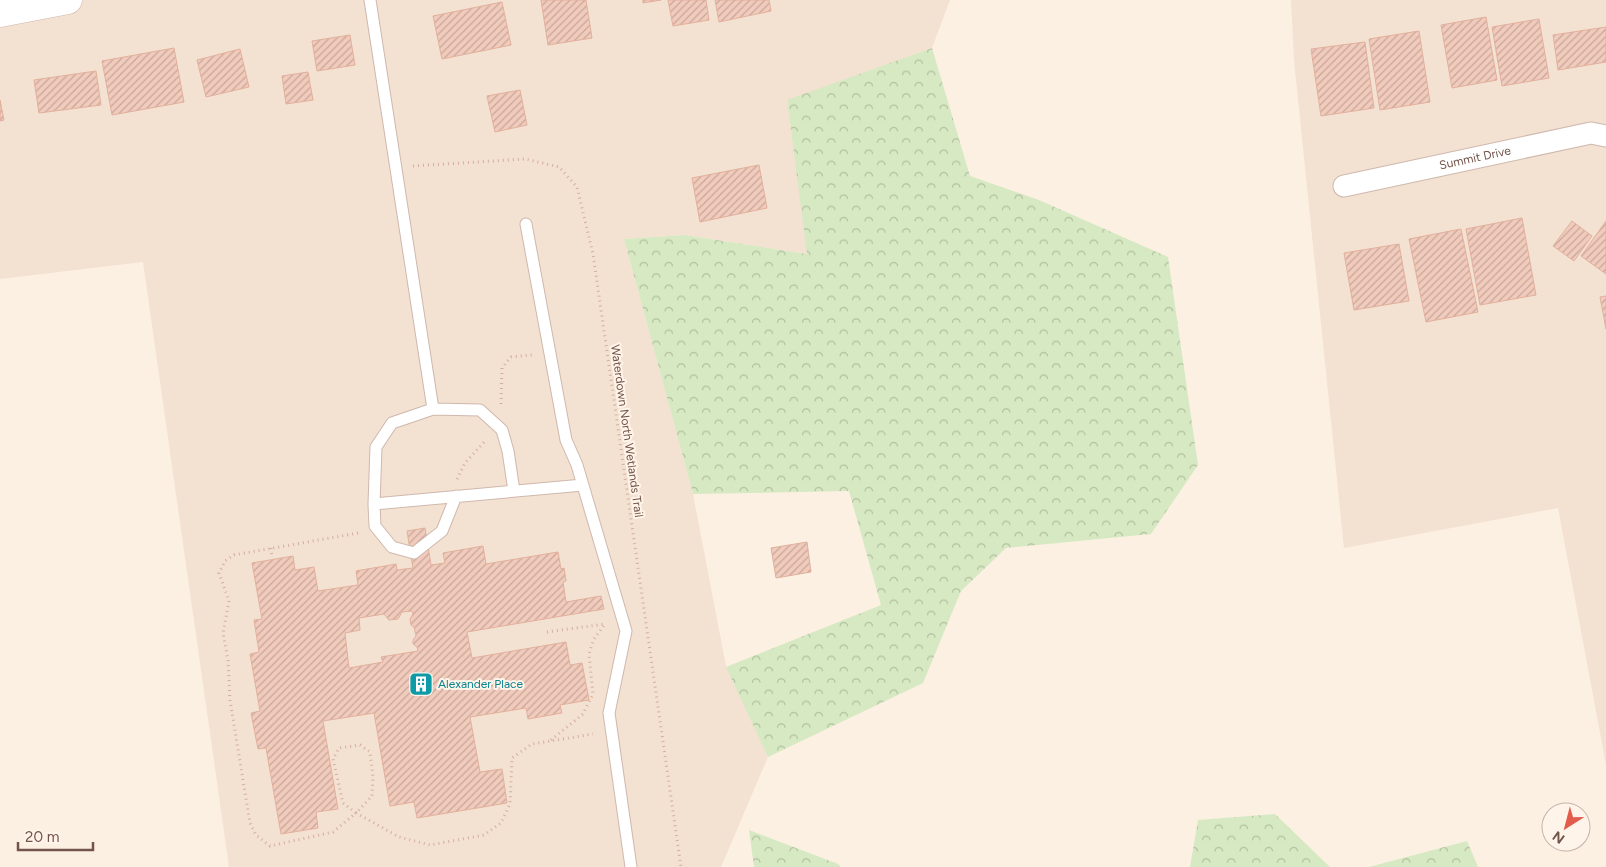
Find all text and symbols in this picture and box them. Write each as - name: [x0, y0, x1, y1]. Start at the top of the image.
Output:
- street label: Summit Drive: [1438, 143, 1512, 172]
- street label: Waterdown North Wetlands Trail: [608, 344, 646, 518]
- building icon: Alexander Place: [408, 671, 434, 697]
- place label: Alexander Place: [438, 677, 524, 691]
- north arrow: [1541, 802, 1591, 852]
- scale bar: [18, 820, 92, 852]
- text: N: [1549, 827, 1568, 847]
- text: 20 m: [25, 828, 59, 846]

